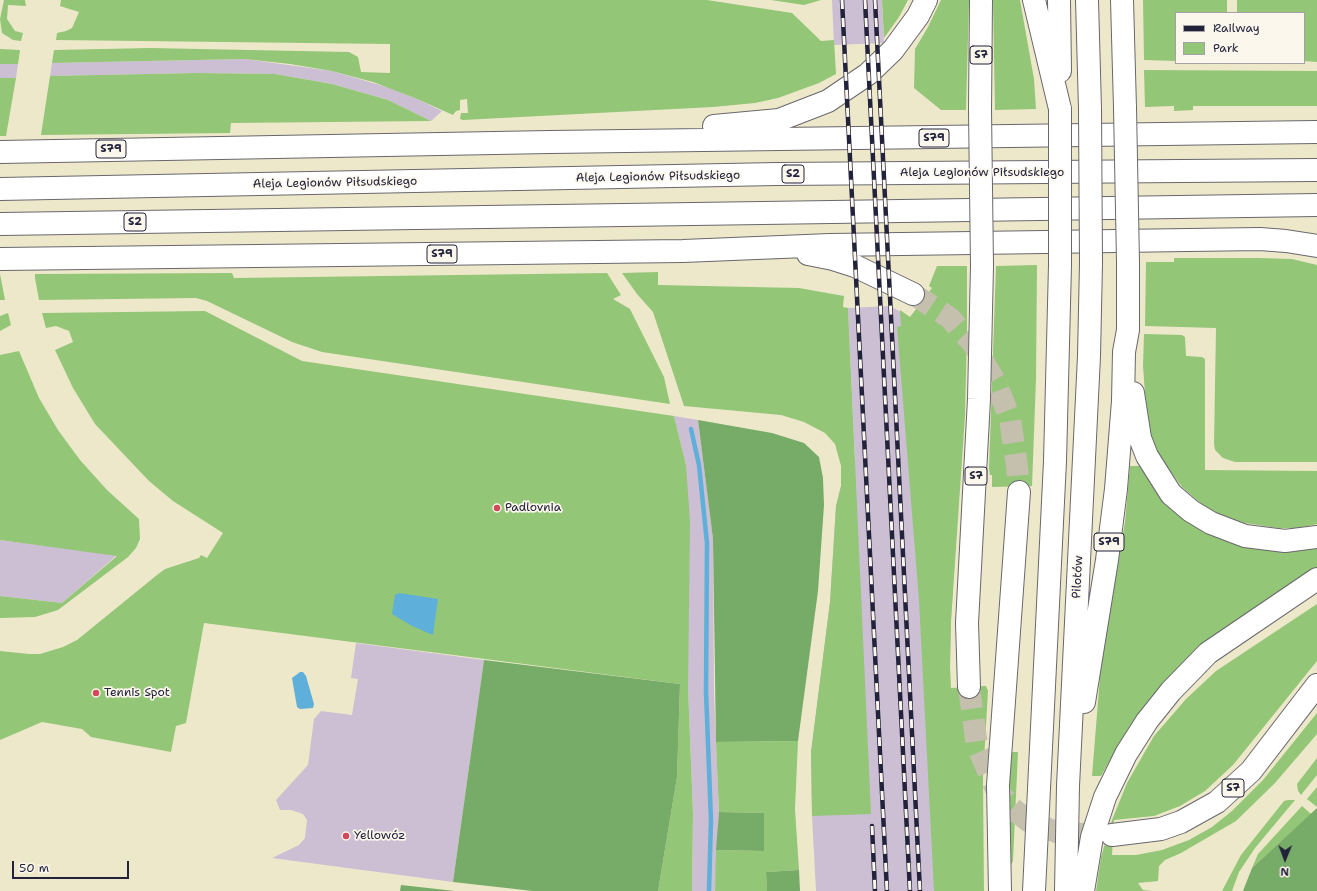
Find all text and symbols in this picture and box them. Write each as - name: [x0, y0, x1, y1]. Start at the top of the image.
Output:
- legend: [1175, 12, 1305, 64]
- text: Railway: [1213, 20, 1260, 36]
- text: Park: [1213, 40, 1239, 56]
- road number: S7: [970, 46, 992, 64]
- road number: S79: [919, 129, 949, 147]
- road number: S79: [96, 140, 126, 158]
- road number: S2: [782, 165, 804, 183]
- street label: Aleja Legionów Piłsudskiego: [900, 166, 1064, 180]
- street label: Aleja Legionów Piłsudskiego: [576, 168, 740, 186]
- street label: Aleja Legionów Piłsudskiego: [253, 174, 417, 192]
- road number: S2: [124, 213, 146, 231]
- road number: S79: [427, 245, 457, 263]
- road number: S7: [965, 467, 987, 485]
- place label: Padlovnia: [505, 501, 561, 515]
- marker: Padlovnia: [492, 503, 502, 513]
- road number: S79: [1094, 533, 1124, 551]
- street label: Pilotów: [1070, 555, 1086, 599]
- place label: Tennis Spot: [104, 686, 170, 700]
- marker: Tennis Spot: [91, 688, 101, 698]
- road number: S7: [1222, 779, 1244, 797]
- place label: Yellowóz: [354, 829, 405, 843]
- marker: Yellowóz: [341, 831, 351, 841]
- north arrow: [1265, 839, 1305, 879]
- scale bar: [14, 853, 131, 879]
- text: 50 m: [19, 860, 49, 876]
- text: N: [1280, 864, 1289, 879]

